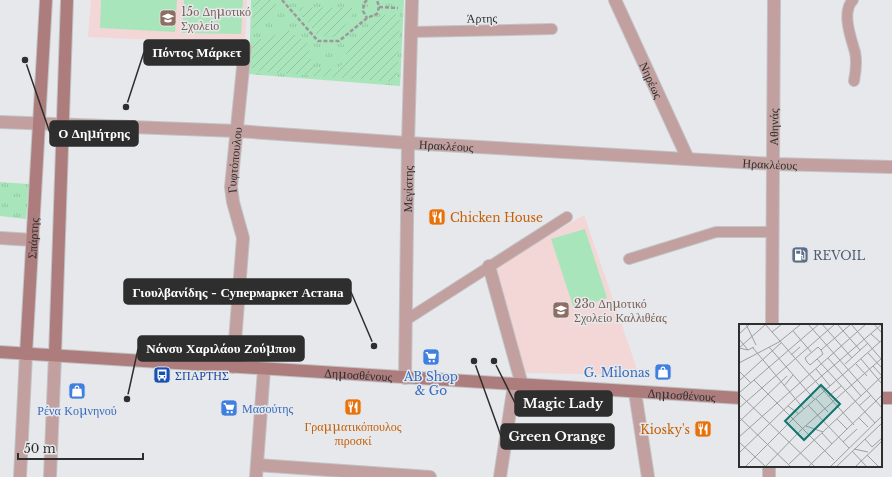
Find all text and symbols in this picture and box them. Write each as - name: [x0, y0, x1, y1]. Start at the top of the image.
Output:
- place label: 15ο Δημοτικό Σχολείο: [181, 4, 251, 33]
- school or university icon: 15ο Δημοτικό Σχολείο: [158, 8, 178, 28]
- street label: Άρτης: [467, 10, 498, 26]
- callout: Πόντος Μάρκετ: [144, 40, 249, 65]
- text: Πόντος Μάρκετ: [152, 44, 242, 61]
- street label: Νηρέως: [637, 59, 667, 101]
- street label: Αθηνάς: [766, 108, 781, 146]
- callout: Ο Δημήτρης: [50, 121, 138, 146]
- text: Ο Δημήτρης: [58, 125, 130, 142]
- street label: Γυφτόπουλου: [223, 126, 245, 194]
- street label: Ηρακλέους: [419, 136, 474, 154]
- street label: Ηρακλέους: [742, 155, 798, 172]
- street label: Μεγίστης: [400, 165, 415, 212]
- restaurant icon: Chicken House: [427, 207, 447, 227]
- place label: Chicken House: [450, 210, 543, 225]
- street label: Σπάρτης: [24, 217, 41, 259]
- fuel station icon: REVOIL: [790, 245, 810, 265]
- place label: REVOIL: [813, 248, 865, 263]
- callout: Γιουλβανίδης - Супермаркет Астана: [124, 279, 351, 304]
- text: Γιουλβανίδης - Супермаркет Астана: [133, 284, 344, 301]
- place label: 23ο Δημοτικό Σχολείο Καλλιθέας: [574, 296, 667, 325]
- school or university icon: 23ο Δημοτικό Σχολείο Καλλιθέας: [551, 300, 571, 320]
- inset map: [739, 324, 882, 467]
- callout: Νάνσυ Χαριλάου Ζούμπου: [138, 336, 304, 361]
- text: Νάνσυ Χαριλάου Ζούμπου: [146, 340, 296, 357]
- supermarket icon: AB Shop & Go: [421, 347, 441, 367]
- shop icon: G. Milonas: [653, 362, 673, 382]
- bus stop icon: ΣΠΑΡΤΗΣ: [152, 365, 172, 385]
- street label: Δημοσθένους: [324, 365, 393, 384]
- place label: G. Milonas: [584, 365, 650, 380]
- place label: ΣΠΑΡΤΗΣ: [175, 368, 229, 383]
- place label: AB Shop & Go: [403, 369, 458, 398]
- shop icon: Ρένα Κομνηνού: [67, 381, 87, 401]
- street label: Δημοσθένους: [647, 385, 716, 404]
- callout: Magic Lady: [515, 391, 612, 416]
- text: Magic Lady: [523, 395, 604, 412]
- restaurant icon: Γραμματικόπουλος πιροσκί: [343, 397, 363, 417]
- supermarket icon: Μασούτης: [219, 398, 239, 418]
- place label: Μασούτης: [242, 401, 293, 416]
- place label: Ρένα Κομνηνού: [37, 403, 117, 418]
- place label: Γραμματικόπουλος πιροσκί: [304, 419, 402, 448]
- restaurant icon: Kiosky's: [693, 419, 713, 439]
- place label: Kiosky's: [640, 422, 690, 437]
- callout: Green Orange: [501, 424, 614, 449]
- text: Green Orange: [508, 428, 606, 445]
- scale bar: [18, 435, 143, 461]
- text: 50 m: [24, 441, 56, 456]

